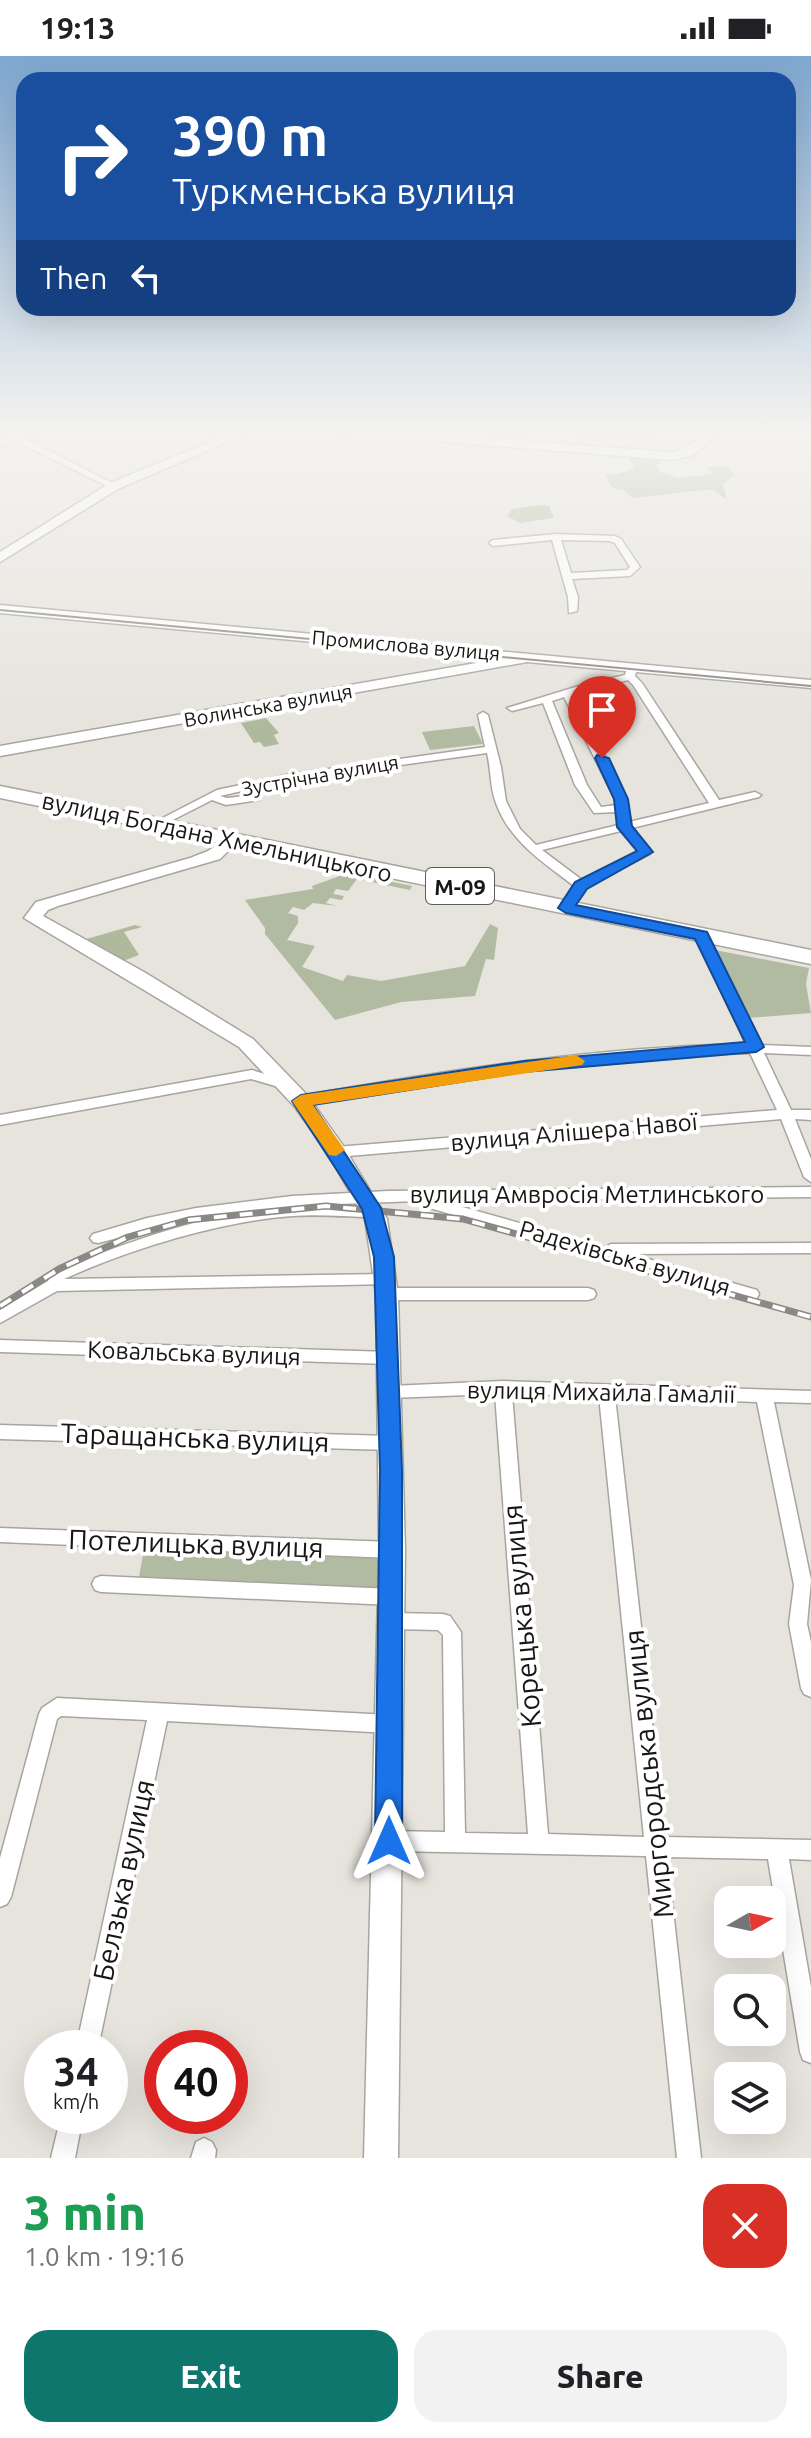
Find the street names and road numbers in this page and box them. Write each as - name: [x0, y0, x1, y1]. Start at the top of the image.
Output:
- street label: Промислова вулиця: [311, 625, 501, 665]
- street label: Волинська вулиця: [182, 679, 354, 731]
- street label: Зустрічна вулиця: [240, 750, 400, 800]
- street label: вулиця Богдана Хмельницького: [40, 787, 394, 887]
- road number: М-09: [426, 868, 494, 904]
- street label: вулиця Алішера Навої: [449, 1108, 700, 1156]
- street label: вулиця Амвросія Метлинського: [410, 1181, 764, 1208]
- street label: Радехівська вулиця: [516, 1215, 734, 1301]
- street label: Ковальська вулиця: [87, 1336, 301, 1370]
- street label: вулиця Михайла Гамалії: [467, 1376, 737, 1408]
- street label: Таращанська вулиця: [60, 1417, 330, 1457]
- street label: Корецька вулиця: [496, 1503, 546, 1729]
- street label: Потелицька вулиця: [68, 1523, 324, 1563]
- street label: Миргородська вулиця: [617, 1628, 679, 1920]
- street label: Белзька вулиця: [87, 1777, 159, 1983]

